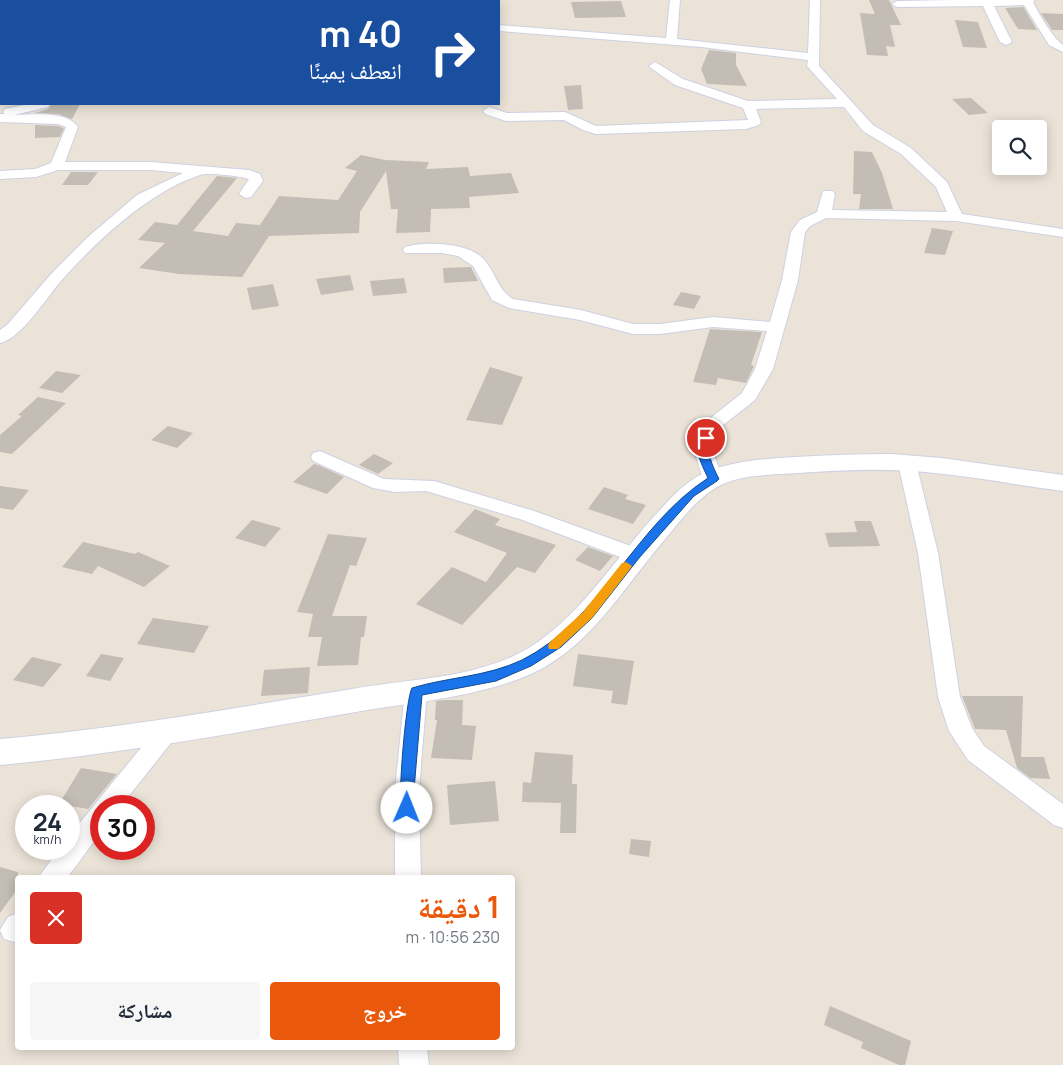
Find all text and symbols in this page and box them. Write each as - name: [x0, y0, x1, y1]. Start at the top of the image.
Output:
- text: 40 m: [319, 10, 402, 58]
- icon: right: [420, 20, 485, 85]
- text: انعطف يمينًا: [309, 56, 402, 86]
- map controls: [992, 120, 1047, 175]
- button: search: [992, 120, 1047, 175]
- pin: [685, 417, 727, 459]
- icon: arrive: [692, 424, 720, 452]
- position arrow: [380, 781, 432, 833]
- speed limit sign: 30: [90, 795, 155, 860]
- text: 24: [33, 804, 62, 839]
- text: km/h: [34, 831, 61, 848]
- text: 1 دقيقة: [418, 886, 500, 927]
- button: close: [30, 892, 82, 944]
- text: 230 m · 10:56: [406, 926, 500, 948]
- button: مشاركة: [30, 982, 260, 1040]
- button: خروج: [270, 982, 500, 1040]

